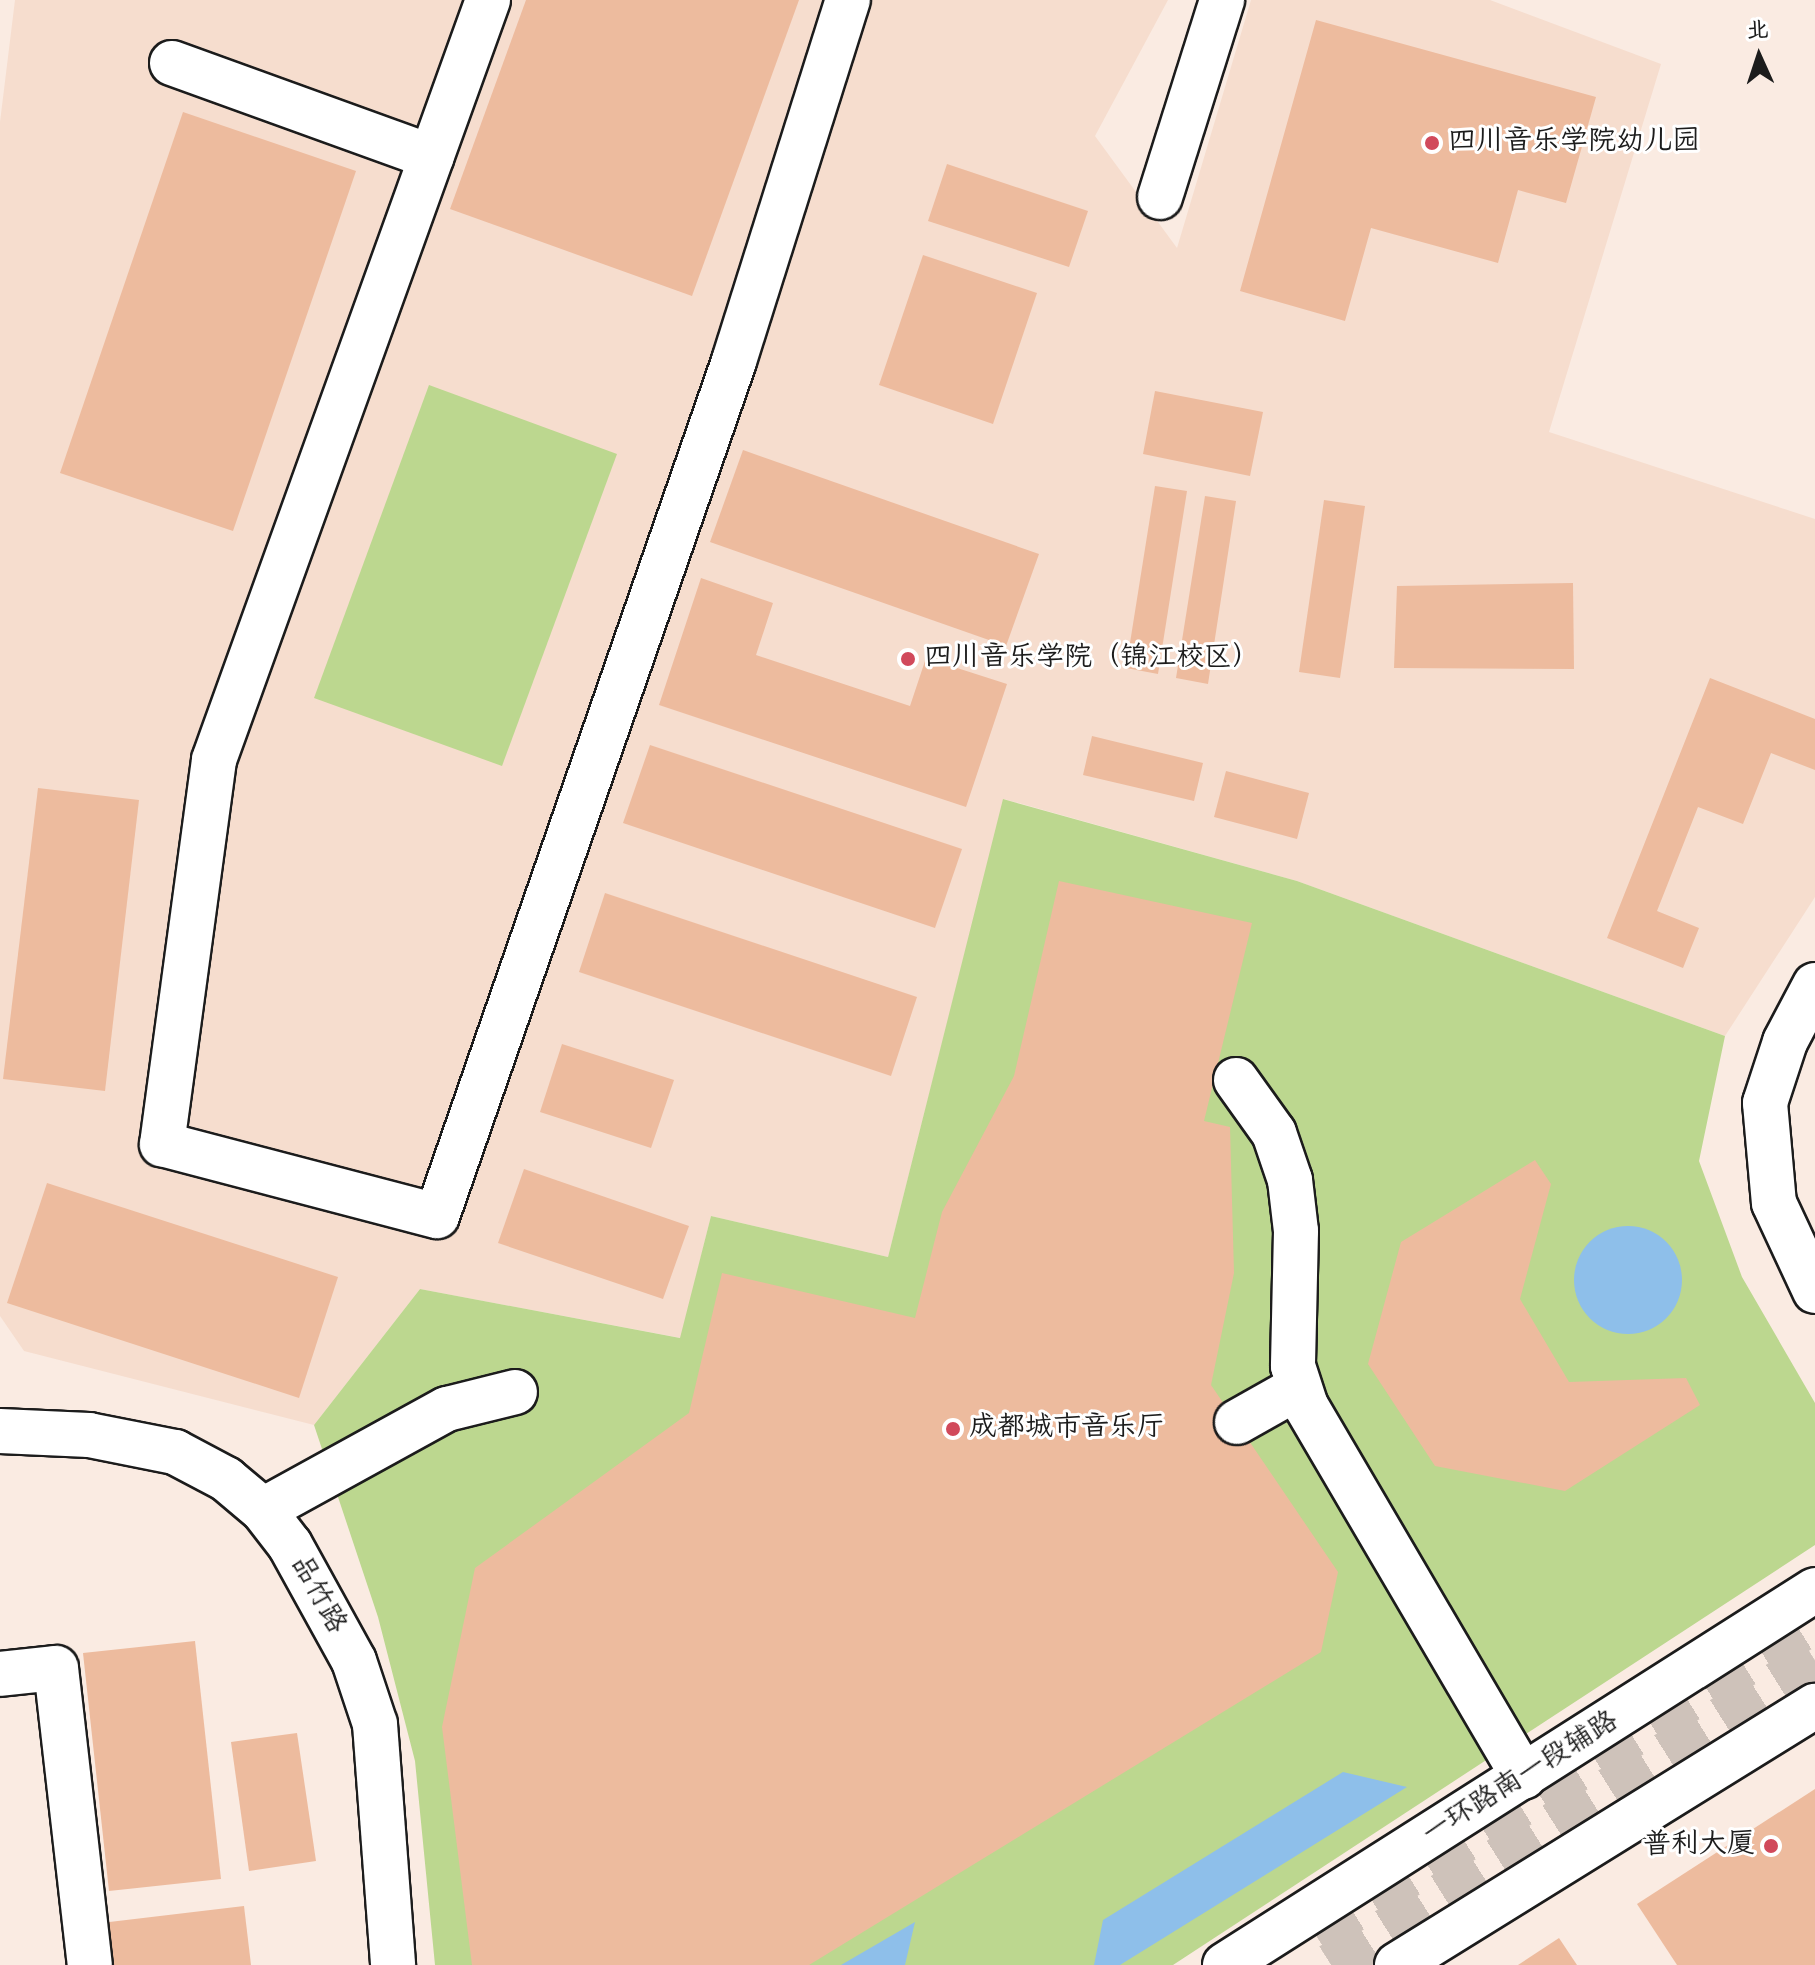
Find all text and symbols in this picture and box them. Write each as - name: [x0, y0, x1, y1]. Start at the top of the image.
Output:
- text: 北: [1746, 15, 1770, 49]
- north arrow: [1719, 16, 1799, 96]
- place label: 四川音乐学院幼儿园: [1448, 126, 1700, 160]
- marker: 四川音乐学院幼儿园: [1423, 134, 1441, 152]
- place label: 四川音乐学院（锦江校区）: [924, 642, 1260, 676]
- marker: 四川音乐学院（锦江校区）: [899, 650, 917, 668]
- place label: 成都城市音乐厅: [969, 1412, 1165, 1446]
- marker: 成都城市音乐厅: [944, 1420, 962, 1438]
- street label: 品竹路: [282, 1550, 352, 1640]
- street label: 一环路南一段辅路: [1417, 1705, 1625, 1853]
- place label: 普利大厦: [1643, 1829, 1755, 1863]
- marker: 普利大厦: [1762, 1837, 1780, 1855]

